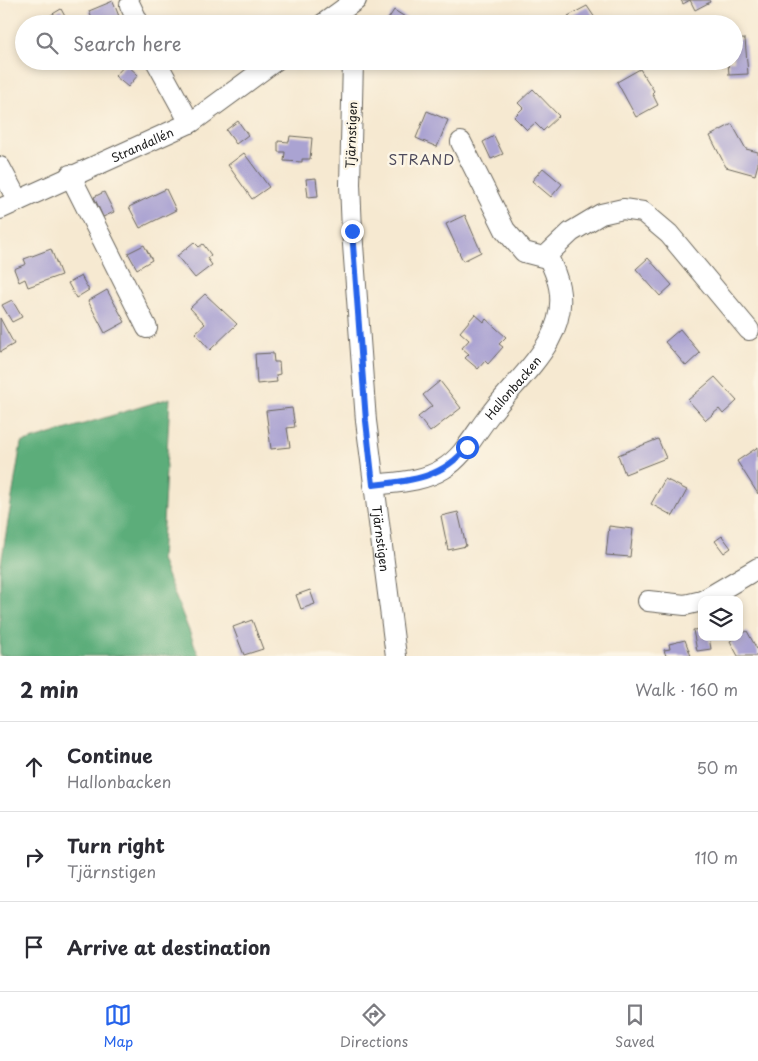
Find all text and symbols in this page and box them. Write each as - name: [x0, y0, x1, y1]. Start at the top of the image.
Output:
- search box: [15, 15, 743, 70]
- icon: search: [33, 29, 61, 57]
- text: Search here: [73, 29, 182, 57]
- street label: Tjärnstigen: [341, 101, 361, 169]
- street label: Strandallén: [108, 123, 176, 167]
- district label: STRAND: [389, 149, 455, 170]
- route end: [341, 220, 364, 243]
- street label: Hallonbacken: [480, 352, 545, 423]
- route start: [456, 436, 479, 459]
- street label: Tjärnstigen: [368, 504, 394, 573]
- map controls: [698, 596, 743, 641]
- button: layers: [698, 596, 743, 641]
- text: 2 min: [20, 673, 79, 705]
- text: Walk · 160 m: [635, 677, 738, 701]
- text: Continue: [67, 741, 153, 769]
- icon: ahead: [20, 753, 48, 781]
- text: 50 m: [697, 755, 738, 779]
- text: Hallonbacken: [67, 769, 171, 793]
- text: Turn right: [67, 831, 165, 859]
- icon: right: [20, 843, 48, 871]
- text: 110 m: [695, 845, 738, 869]
- text: Tjärnstigen: [67, 859, 156, 883]
- icon: arrive: [20, 933, 48, 961]
- text: Arrive at destination: [67, 933, 271, 961]
- tab: Map: [103, 1001, 133, 1052]
- tab: Directions: [340, 1001, 408, 1052]
- tab: Saved: [615, 1001, 655, 1052]

